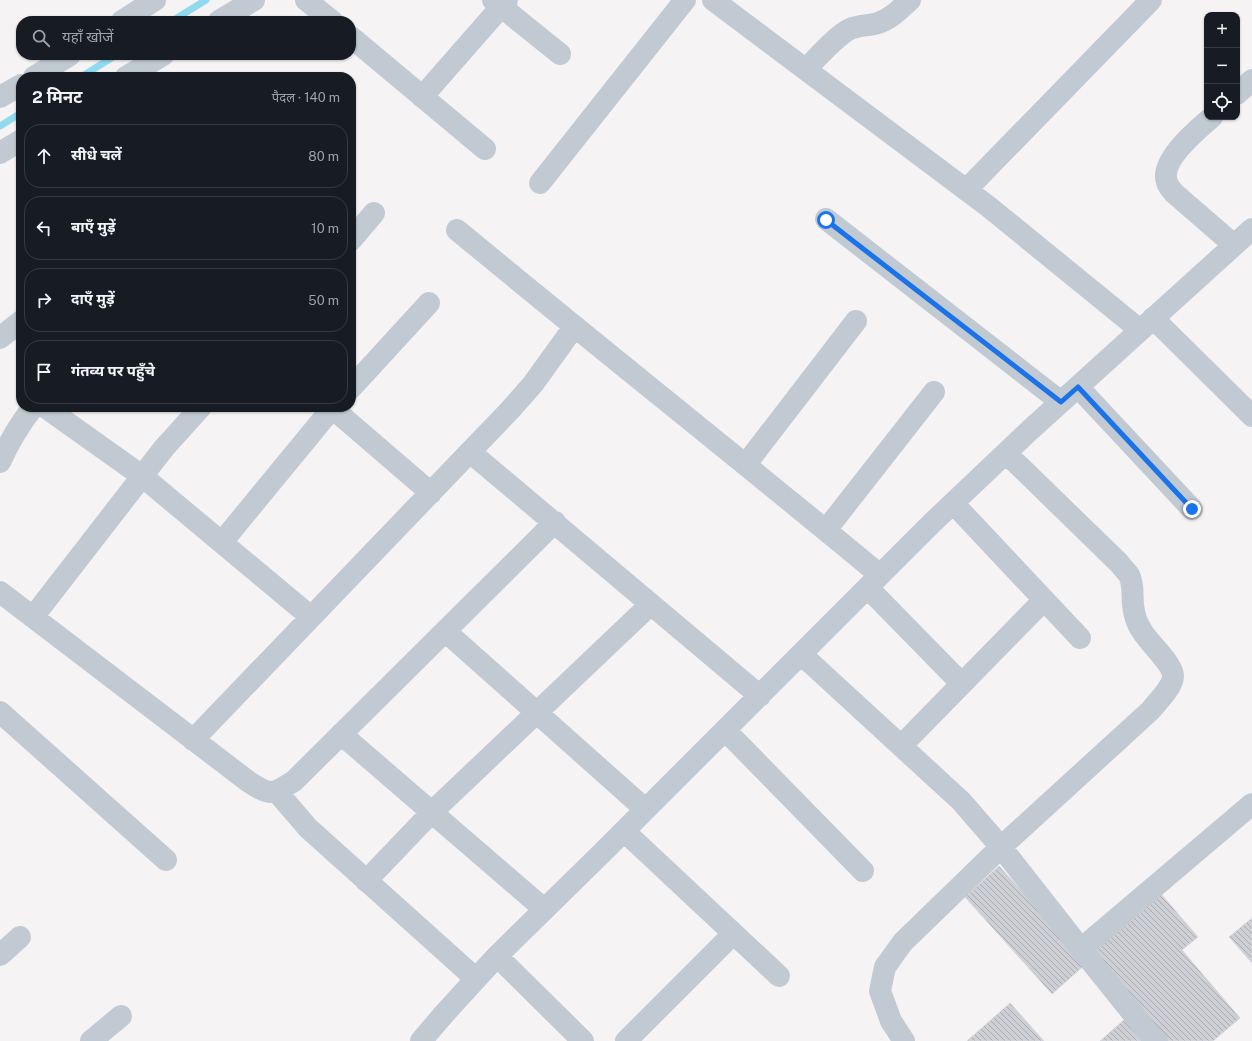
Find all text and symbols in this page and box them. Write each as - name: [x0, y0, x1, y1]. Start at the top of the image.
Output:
- map controls: [1204, 12, 1240, 120]
- button: +: [1204, 12, 1240, 48]
- search box: [16, 16, 356, 60]
- icon: search: [30, 27, 52, 49]
- text: यहाँ खोजें: [62, 28, 113, 45]
- button: −: [1204, 48, 1240, 84]
- button: locate: [1204, 84, 1240, 120]
- text: 2 मिनट: [32, 87, 82, 107]
- text: पैदल · 140 m: [272, 90, 340, 105]
- icon: ahead: [33, 145, 55, 167]
- text: सीधे चलें: [71, 146, 122, 163]
- text: 80 m: [308, 149, 339, 164]
- route start: [817, 211, 835, 229]
- icon: left: [33, 217, 55, 239]
- text: बाएँ मुड़ें: [71, 218, 116, 235]
- text: 10 m: [311, 221, 339, 236]
- icon: right: [33, 289, 55, 311]
- text: दाएँ मुड़ें: [71, 290, 115, 307]
- text: 50 m: [308, 293, 339, 308]
- icon: arrive: [33, 361, 55, 383]
- text: गंतव्य पर पहुँचे: [71, 362, 155, 379]
- route end: [1183, 500, 1201, 518]

